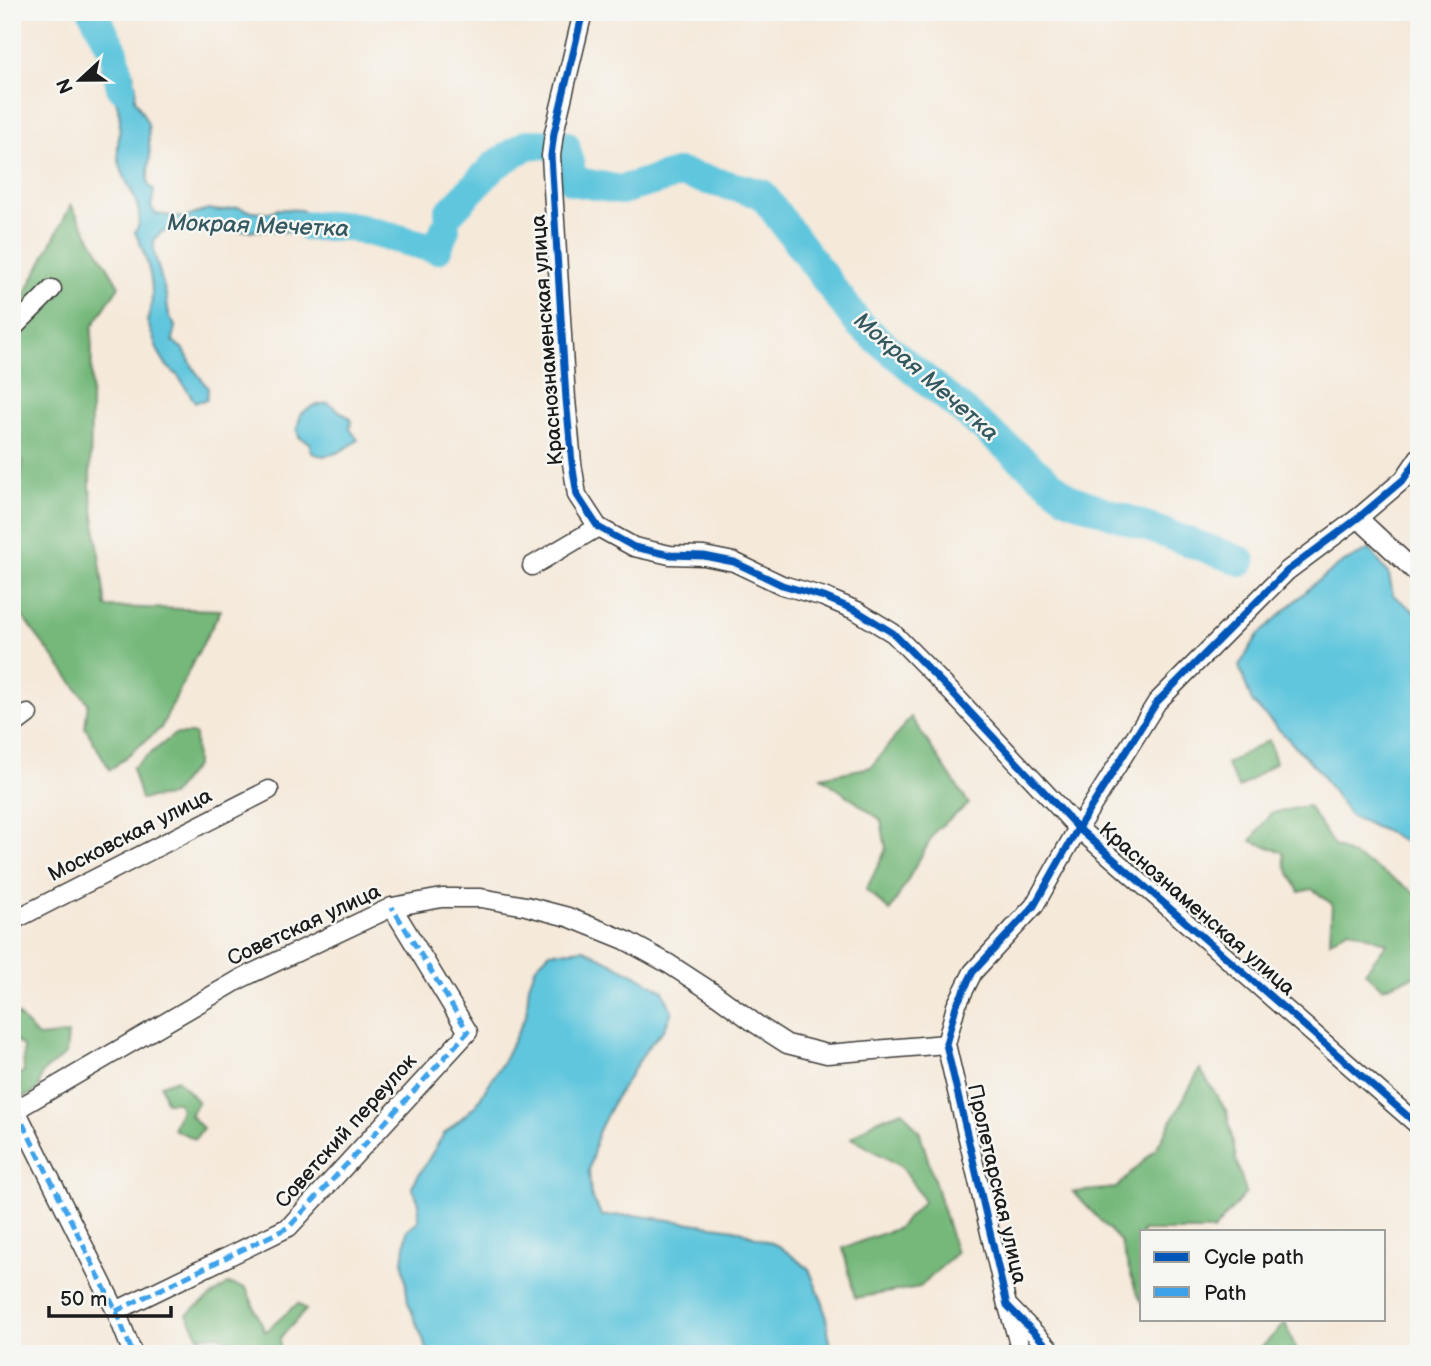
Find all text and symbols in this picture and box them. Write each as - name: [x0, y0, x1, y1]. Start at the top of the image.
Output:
- north arrow: [46, 46, 116, 116]
- text: N: [52, 75, 79, 97]
- water label: Мокрая Мечетка: [166, 209, 350, 243]
- street label: Краснознаменская улица: [526, 213, 568, 466]
- water label: Мокрая Мечетка: [848, 307, 1004, 447]
- street label: Московская улица: [44, 783, 217, 887]
- street label: Краснознаменская улица: [1094, 817, 1301, 1001]
- street label: Советская улица: [223, 878, 385, 971]
- street label: Советский переулок: [270, 1049, 422, 1213]
- street label: Пролетарская улица: [962, 1082, 1032, 1287]
- legend: [1140, 1230, 1386, 1320]
- text: Cycle path: [1204, 1245, 1304, 1270]
- scale bar: [49, 1275, 172, 1319]
- text: Path: [1204, 1281, 1246, 1306]
- text: 50 m: [60, 1287, 107, 1312]

